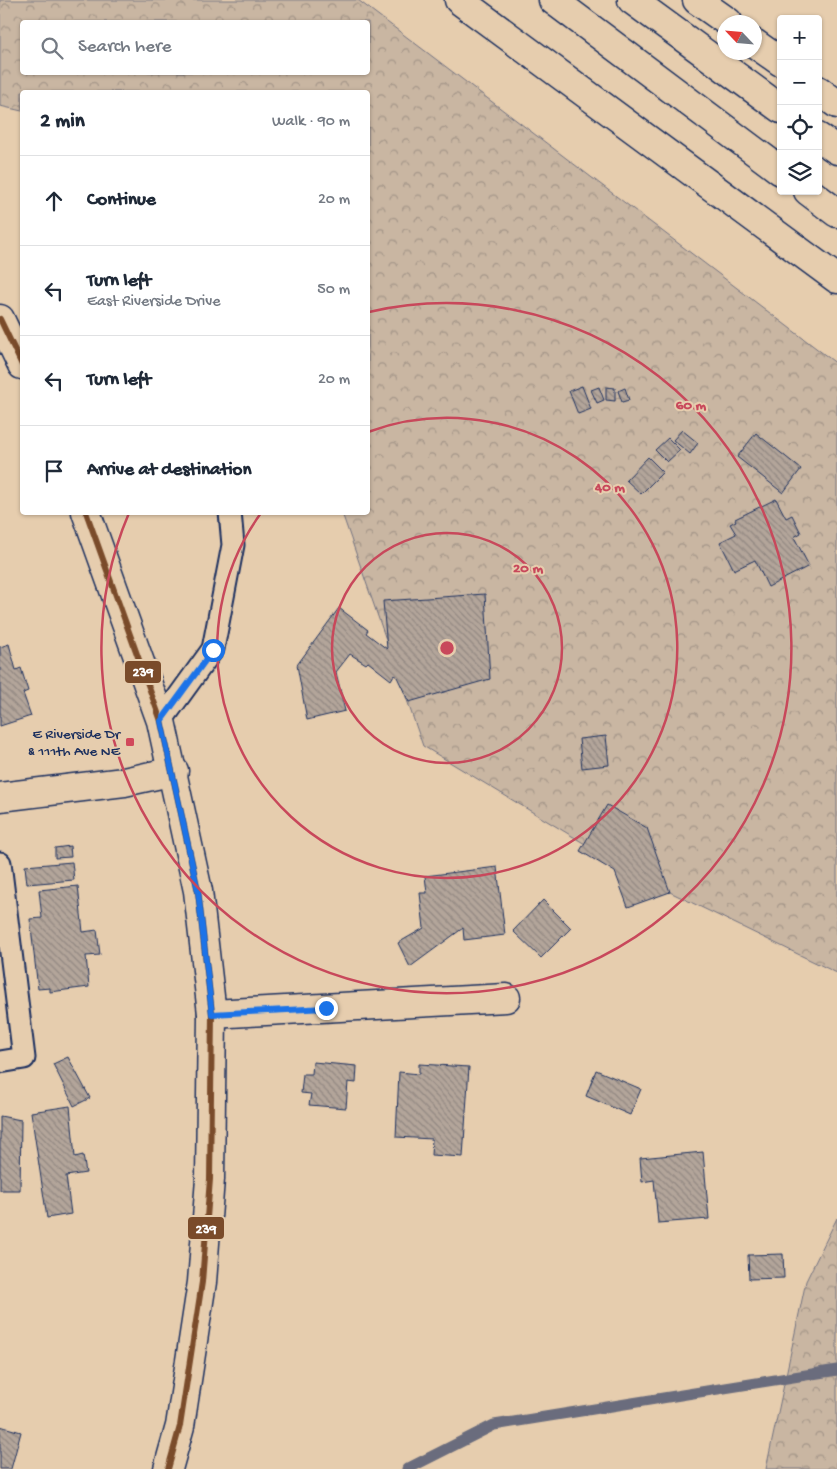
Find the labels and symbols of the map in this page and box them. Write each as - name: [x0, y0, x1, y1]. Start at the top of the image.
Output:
- north arrow: [717, 15, 762, 60]
- text: 60 m: [676, 397, 707, 415]
- text: 40 m: [594, 479, 625, 497]
- text: 20 m: [513, 560, 543, 578]
- route start: [202, 639, 225, 662]
- centre of rings: [438, 639, 456, 657]
- line badge: 239: [124, 660, 162, 684]
- text: 239: [132, 665, 154, 682]
- place label: E Riverside Dr & 111th Ave NE: [28, 726, 122, 761]
- marker: E Riverside Dr & 111th Ave NE: [124, 736, 136, 748]
- route end: [315, 997, 338, 1020]
- line badge: 239: [187, 1216, 225, 1240]
- text: 239: [195, 1222, 217, 1239]

